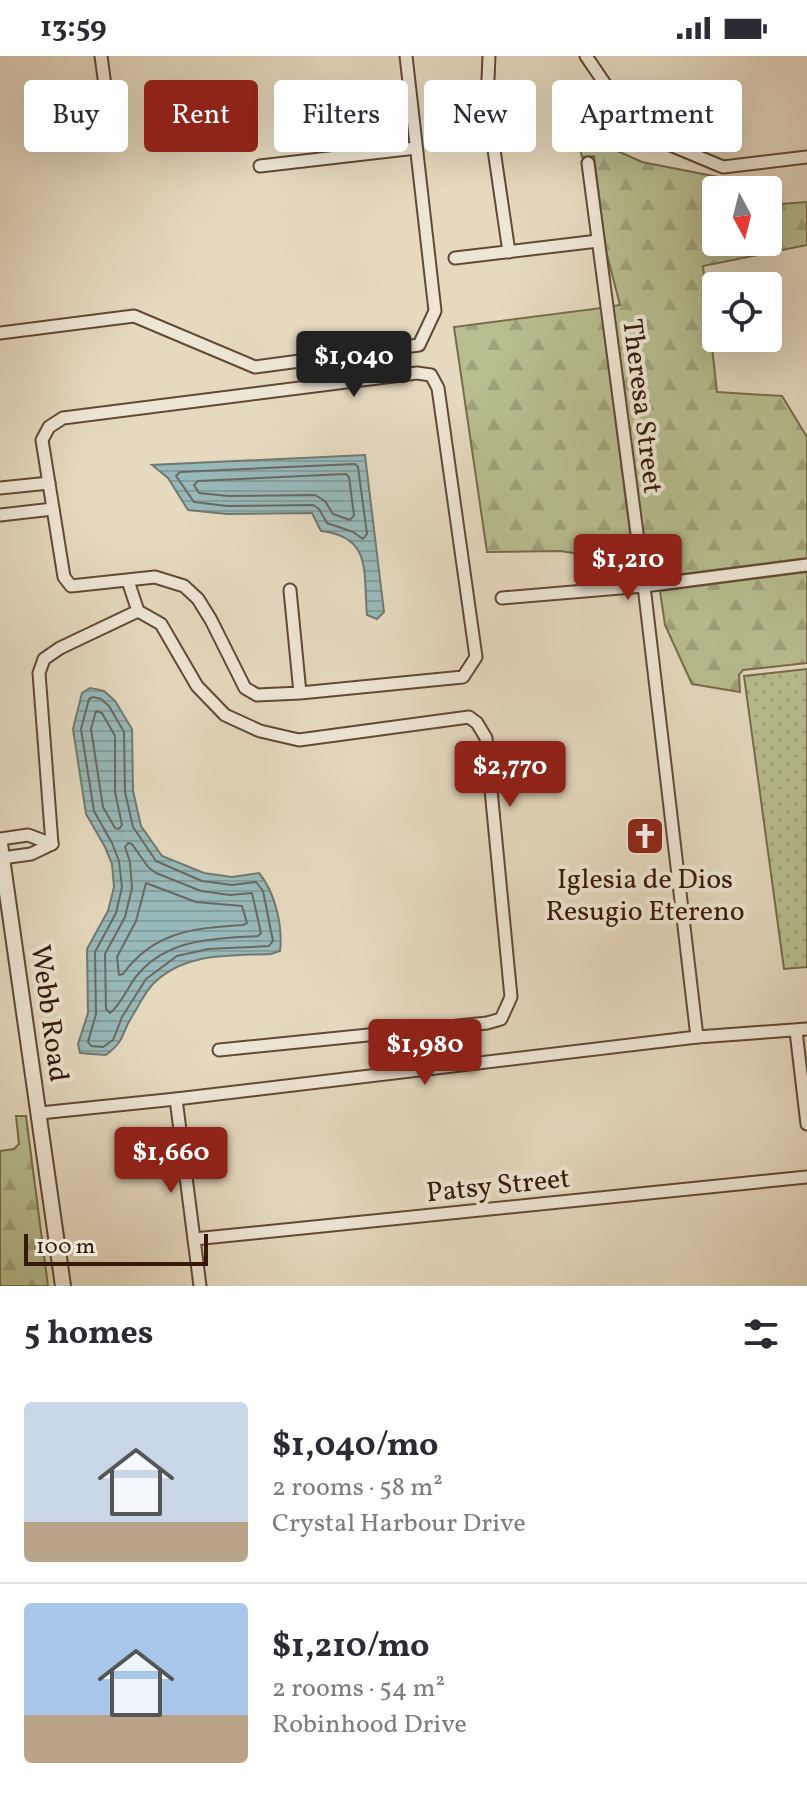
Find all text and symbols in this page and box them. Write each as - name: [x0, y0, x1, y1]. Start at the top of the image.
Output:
- text: 13:59: [40, 7, 107, 49]
- chip: Buy: [24, 80, 128, 152]
- chip: Rent: [144, 80, 258, 152]
- chip: Filters: [274, 80, 408, 152]
- chip: New: [424, 80, 536, 152]
- chip: Apartment: [552, 80, 742, 152]
- north arrow: [702, 176, 782, 256]
- map controls: [702, 176, 782, 352]
- button: locate: [702, 272, 782, 352]
- street label: Theresa Street: [611, 317, 672, 496]
- pin: $1,040: [289, 331, 419, 399]
- text: $1,040: [314, 339, 394, 375]
- pin: $1,210: [563, 534, 693, 602]
- text: $1,210: [592, 542, 664, 578]
- pin: $2,770: [445, 741, 575, 809]
- text: $2,770: [473, 749, 547, 785]
- church icon: Iglesia de Dios Resugio Etereno: [624, 815, 666, 857]
- place label: Iglesia de Dios Resugio Etereno: [545, 861, 745, 932]
- street label: Webb Road: [20, 942, 77, 1085]
- pin: $1,980: [360, 1019, 490, 1087]
- text: $1,980: [386, 1027, 464, 1063]
- pin: $1,660: [106, 1127, 236, 1195]
- text: $1,660: [132, 1135, 210, 1171]
- street label: Patsy Street: [424, 1160, 572, 1213]
- scale bar: [24, 1230, 208, 1266]
- text: 100 m: [36, 1232, 95, 1263]
- text: 5 homes: [24, 1311, 154, 1358]
- icon: filters: [739, 1312, 783, 1356]
- text: $1,040/mo: [272, 1423, 439, 1470]
- icon: home: [88, 1434, 184, 1530]
- text: 2 rooms · 58 m²: [272, 1470, 443, 1506]
- text: Crystal Harbour Drive: [272, 1506, 526, 1542]
- text: $1,210/mo: [272, 1624, 430, 1671]
- icon: home: [88, 1635, 184, 1731]
- text: 2 rooms · 54 m²: [272, 1671, 445, 1707]
- text: Robinhood Drive: [272, 1707, 467, 1743]

